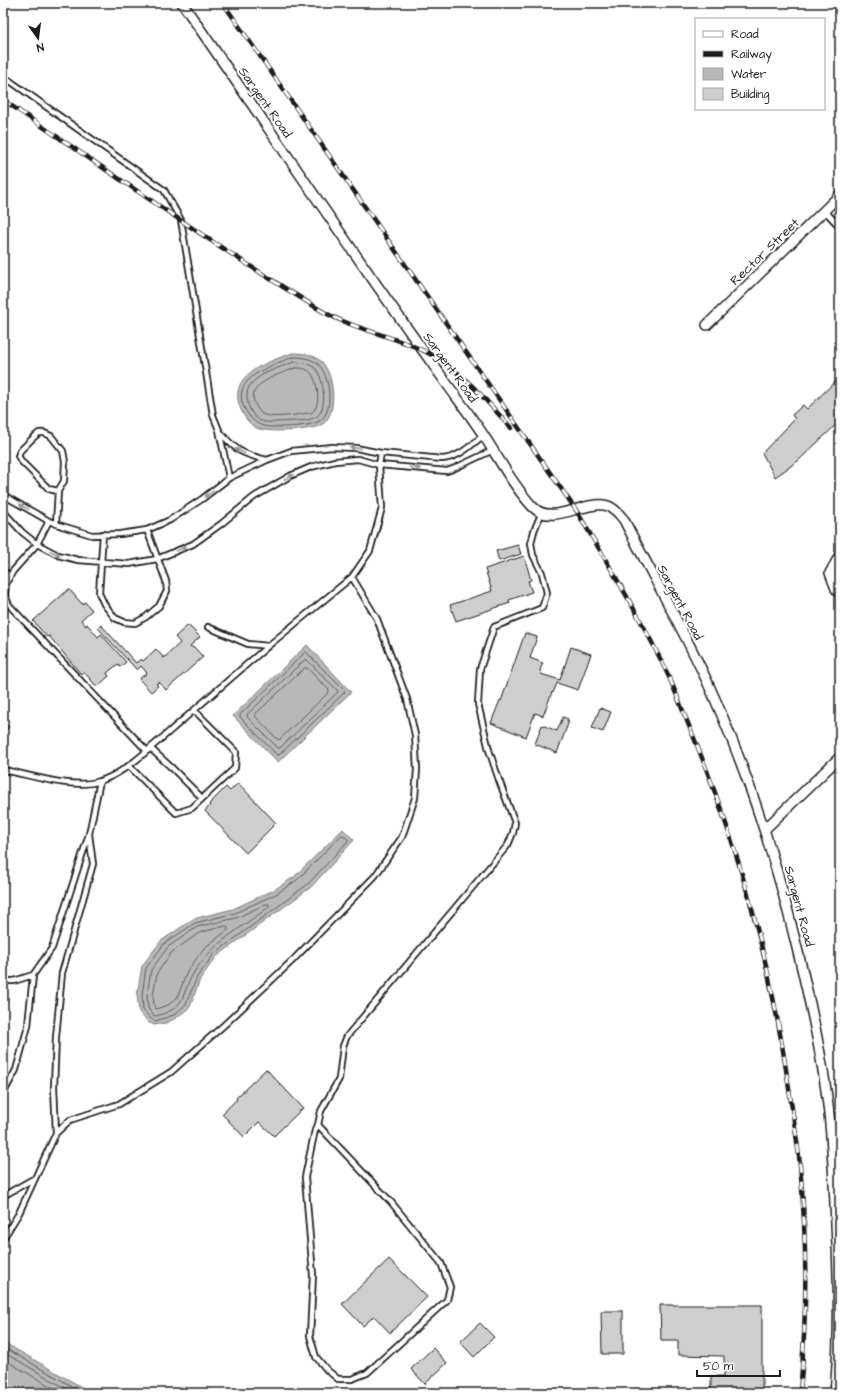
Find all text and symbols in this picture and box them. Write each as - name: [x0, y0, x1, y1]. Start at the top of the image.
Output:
- north arrow: [18, 18, 58, 58]
- legend: [695, 18, 825, 110]
- text: Road: [731, 26, 759, 43]
- text: N: [35, 39, 45, 55]
- text: Railway: [731, 46, 772, 64]
- street label: Sargent Road: [233, 64, 296, 142]
- text: Water: [731, 66, 767, 83]
- text: Building: [731, 86, 769, 104]
- street label: Rector Street: [726, 214, 804, 289]
- street label: Sargent Road: [418, 329, 482, 407]
- one-way arrow: [349, 445, 361, 451]
- one-way arrow: [234, 447, 245, 454]
- one-way arrow: [409, 465, 421, 471]
- one-way arrow: [283, 474, 294, 480]
- one-way arrow: [203, 490, 214, 498]
- one-way arrow: [19, 504, 30, 511]
- one-way arrow: [175, 546, 186, 552]
- one-way arrow: [49, 550, 60, 556]
- street label: Sargent Road: [652, 562, 708, 644]
- street label: Sargent Road: [779, 864, 819, 949]
- scale bar: [697, 1352, 780, 1378]
- text: 50 m: [703, 1358, 734, 1375]

